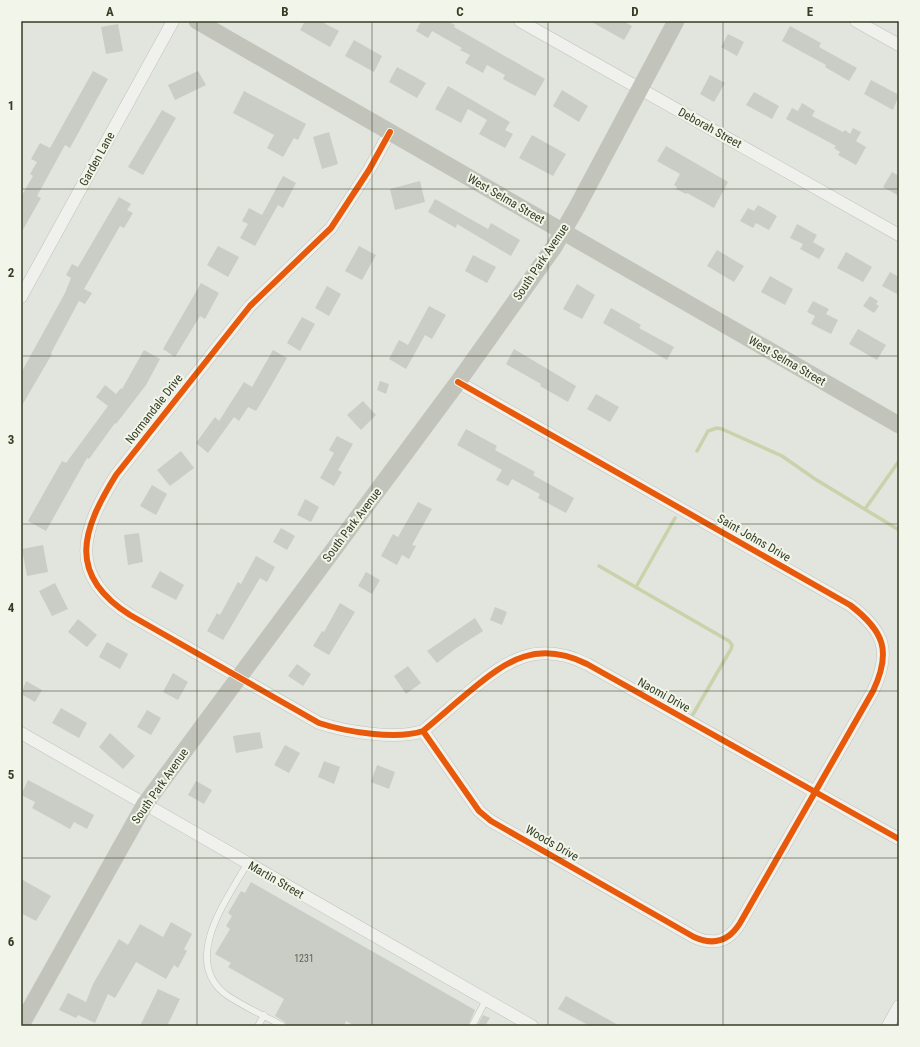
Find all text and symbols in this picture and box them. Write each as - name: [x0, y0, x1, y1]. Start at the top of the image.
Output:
- text: A: [106, 4, 114, 19]
- text: B: [281, 4, 289, 19]
- text: C: [456, 4, 464, 19]
- text: D: [631, 4, 639, 19]
- text: E: [807, 4, 814, 19]
- text: 1: [8, 98, 14, 113]
- street label: Deborah Street: [676, 105, 745, 151]
- street label: Garden Lane: [76, 129, 118, 188]
- street label: West Selma Street: [465, 171, 547, 227]
- street label: South Park Avenue: [510, 221, 572, 303]
- text: 2: [8, 265, 15, 280]
- street label: West Selma Street: [746, 333, 828, 389]
- street label: Normandale Drive: [122, 371, 186, 447]
- text: 3: [8, 432, 14, 447]
- street label: South Park Avenue: [320, 485, 385, 565]
- street label: Saint Johns Drive: [715, 511, 794, 565]
- text: 4: [8, 600, 15, 615]
- street label: Naomi Drive: [635, 675, 693, 715]
- street label: South Park Avenue: [129, 745, 191, 826]
- text: 5: [8, 767, 15, 782]
- street label: Woods Drive: [523, 822, 581, 864]
- street label: Martin Street: [246, 858, 307, 902]
- text: 6: [8, 934, 15, 949]
- house number: 1231: [294, 953, 314, 964]

